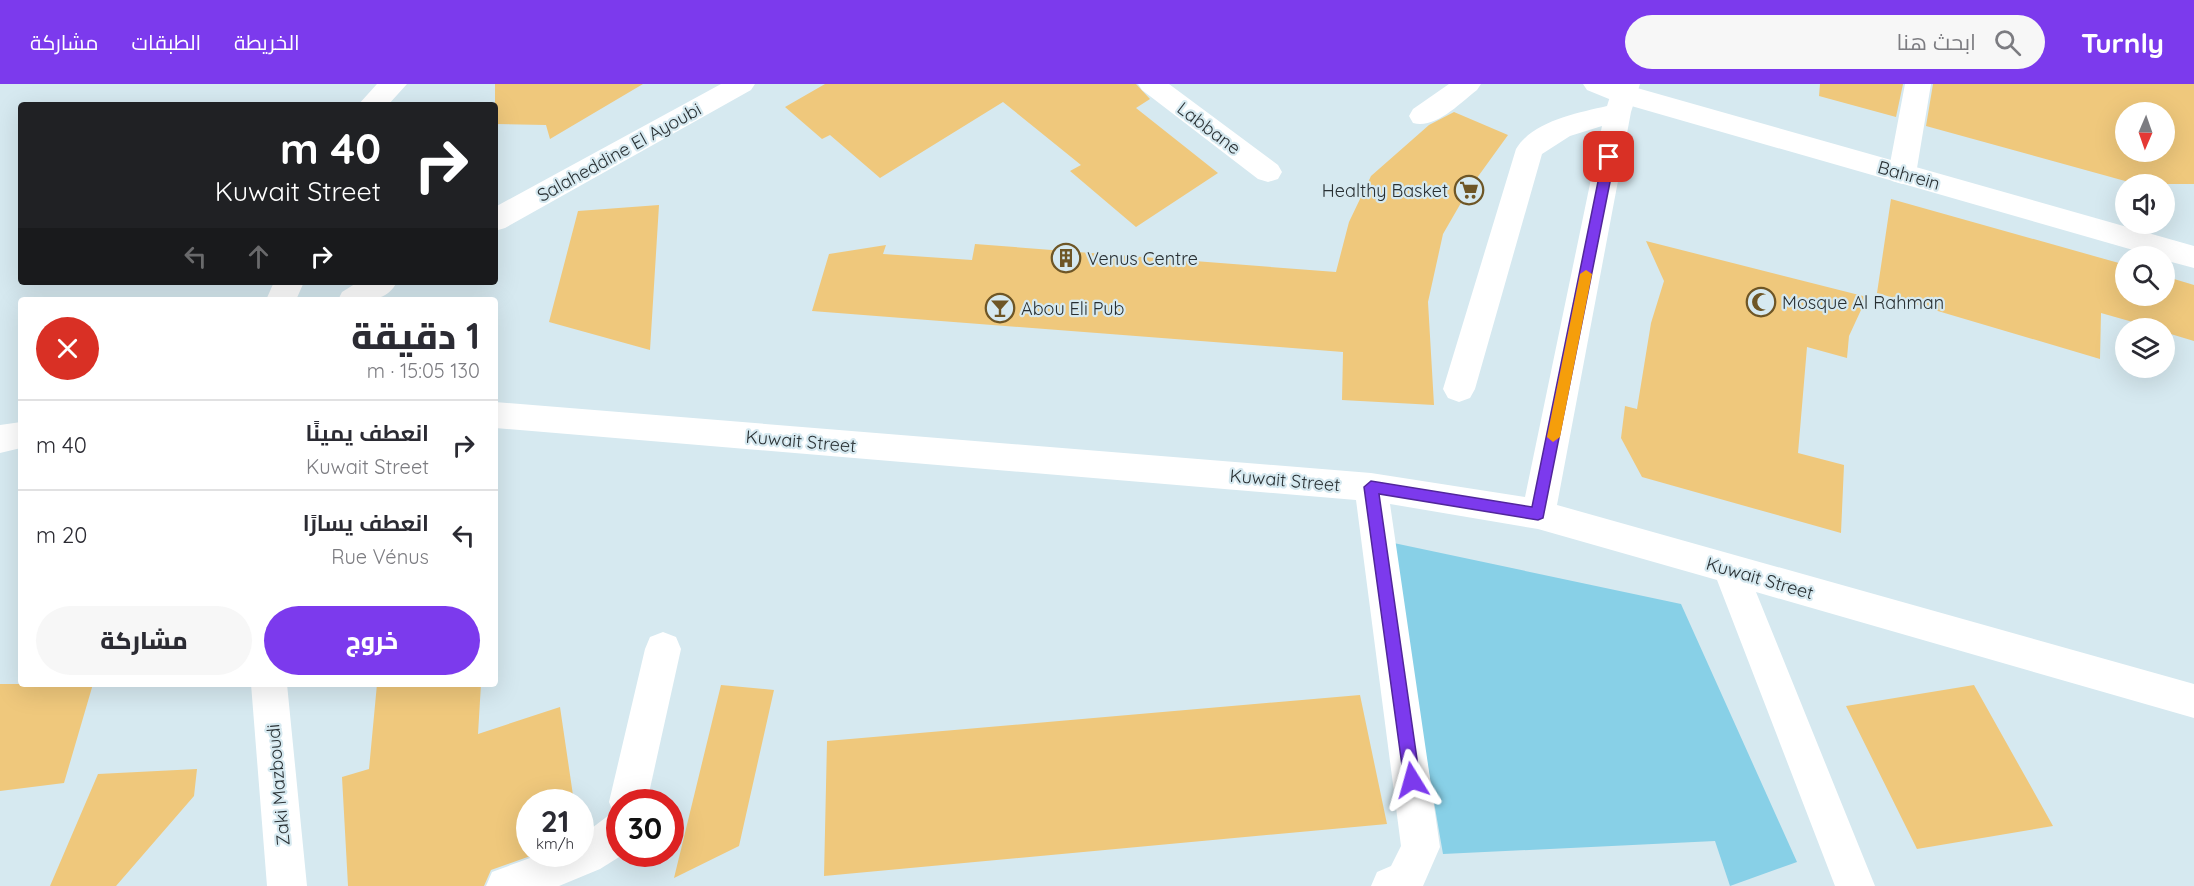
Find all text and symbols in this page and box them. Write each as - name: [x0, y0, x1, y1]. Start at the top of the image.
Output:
- search box: [1625, 15, 2045, 69]
- text: Turnly: [2081, 25, 2164, 60]
- icon: search: [1991, 26, 2024, 59]
- text: ابحث هنا: [1896, 28, 1976, 56]
- text: مشاركة: [30, 29, 99, 55]
- text: الطبقات: [132, 29, 201, 55]
- text: الخريطة: [234, 29, 300, 55]
- street label: Salaheddine El Ayoubi: [533, 97, 705, 207]
- street label: Labbane: [1173, 97, 1245, 159]
- north arrow: [2115, 102, 2175, 162]
- map controls: [2115, 102, 2175, 378]
- text: 40 m: [280, 122, 381, 175]
- icon: right: [402, 126, 480, 204]
- pin: [1583, 131, 1634, 182]
- icon: arrive: [1592, 140, 1625, 173]
- street label: Bahrein: [1875, 155, 1943, 195]
- text: Kuwait Street: [215, 174, 381, 208]
- supermarket icon: Healthy Basket: [1453, 174, 1485, 206]
- button: sound: [2115, 174, 2175, 234]
- place label: Healthy Basket: [1322, 179, 1448, 202]
- icon: left: [179, 240, 212, 273]
- icon: ahead: [242, 240, 275, 273]
- icon: right: [305, 240, 338, 273]
- building icon: Venus Centre: [1050, 242, 1082, 274]
- button: search: [2115, 246, 2175, 306]
- place label: Venus Centre: [1087, 247, 1198, 270]
- mosque icon: Mosque Al Rahman: [1745, 286, 1777, 318]
- place label: Mosque Al Rahman: [1782, 291, 1944, 314]
- bar icon: Abou Eli Pub: [984, 292, 1016, 324]
- place label: Abou Eli Pub: [1021, 297, 1125, 320]
- text: 1 دقيقة: [351, 313, 480, 358]
- button: close: [36, 317, 99, 380]
- button: layers: [2115, 318, 2175, 378]
- text: 130 m · 15:05: [367, 358, 480, 383]
- text: انعطف يمينًا: [306, 419, 429, 447]
- street label: Kuwait Street: [745, 425, 857, 457]
- icon: right: [447, 429, 480, 462]
- text: 40 m: [36, 431, 87, 459]
- text: Kuwait Street: [306, 454, 429, 479]
- street label: Kuwait Street: [1229, 464, 1341, 496]
- text: انعطف يسارًا: [303, 509, 429, 537]
- icon: left: [447, 519, 480, 552]
- text: 20 m: [36, 521, 87, 549]
- text: Rue Vénus: [331, 544, 429, 569]
- street label: Kuwait Street: [1704, 552, 1816, 604]
- button: مشاركة: [36, 606, 252, 675]
- button: خروج: [264, 606, 480, 675]
- street label: Zaki Mazboudi: [261, 723, 295, 847]
- position arrow: [1380, 748, 1444, 812]
- speed limit sign: 30: [606, 789, 684, 867]
- text: 21: [541, 802, 569, 840]
- text: km/h: [536, 834, 574, 853]

